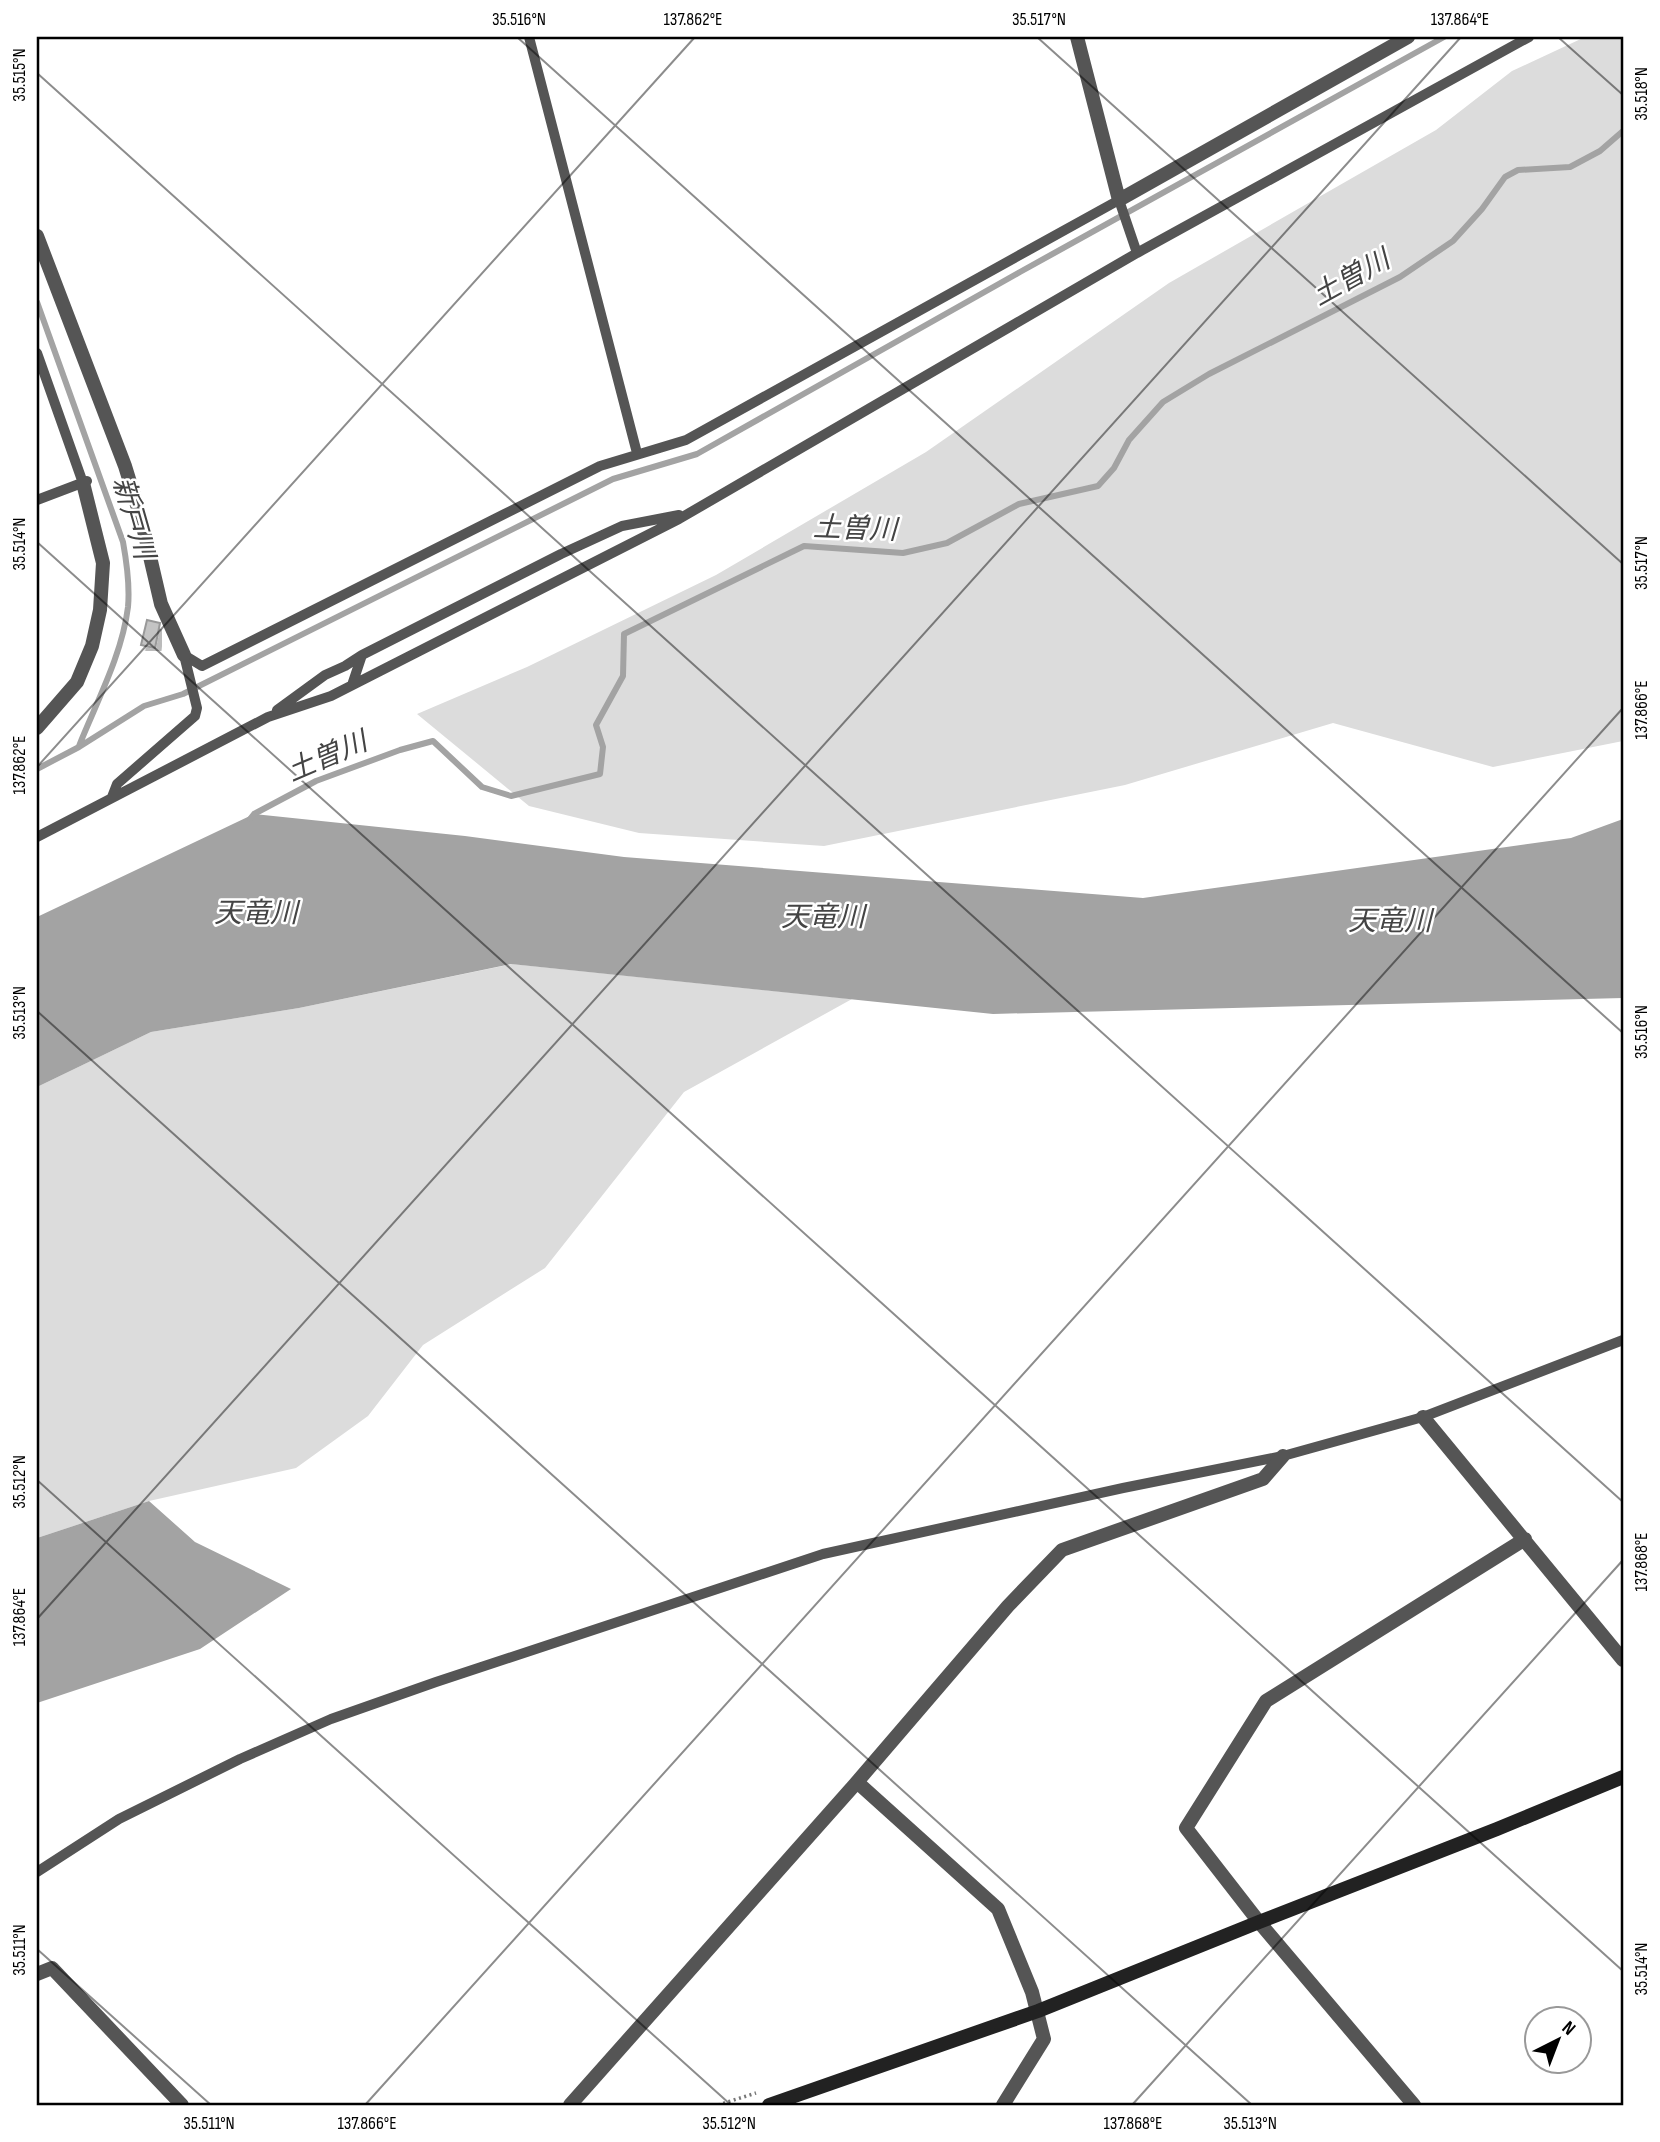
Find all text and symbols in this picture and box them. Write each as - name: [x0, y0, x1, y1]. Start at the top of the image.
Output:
- text: 35.516°N: [492, 9, 546, 30]
- text: 137.862°E: [664, 9, 722, 30]
- text: 35.517°N: [1012, 9, 1066, 30]
- text: 137.864°E: [1431, 9, 1489, 30]
- text: 35.515°N: [9, 48, 30, 102]
- text: 35.518°N: [1631, 67, 1652, 121]
- water label: 土曽川: [1306, 242, 1398, 313]
- water label: 新戸川: [106, 473, 161, 566]
- water label: 土曽川: [812, 511, 901, 547]
- text: 35.514°N: [9, 518, 30, 570]
- text: 35.517°N: [1631, 536, 1652, 590]
- text: 137.866°E: [1631, 680, 1652, 740]
- water label: 土曽川: [282, 724, 375, 789]
- text: 137.862°E: [9, 736, 30, 794]
- water label: 天竜川: [214, 897, 301, 930]
- water label: 天竜川: [781, 901, 868, 934]
- water label: 天竜川: [1348, 905, 1435, 938]
- text: 35.513°N: [9, 986, 30, 1040]
- text: 35.516°N: [1631, 1005, 1652, 1059]
- text: 35.512°N: [9, 1455, 30, 1509]
- text: 137.868°E: [1631, 1533, 1652, 1591]
- text: 137.864°E: [9, 1588, 30, 1646]
- text: 35.511°N: [9, 1924, 30, 1976]
- text: 35.514°N: [1631, 1943, 1652, 1995]
- north arrow: [1524, 2006, 1594, 2076]
- text: N: [1557, 2017, 1580, 2040]
- text: 35.511°N: [183, 2113, 235, 2134]
- text: 137.866°E: [337, 2113, 397, 2134]
- text: 35.512°N: [702, 2113, 756, 2134]
- text: 137.868°E: [1104, 2113, 1162, 2134]
- text: 35.513°N: [1223, 2113, 1277, 2134]

